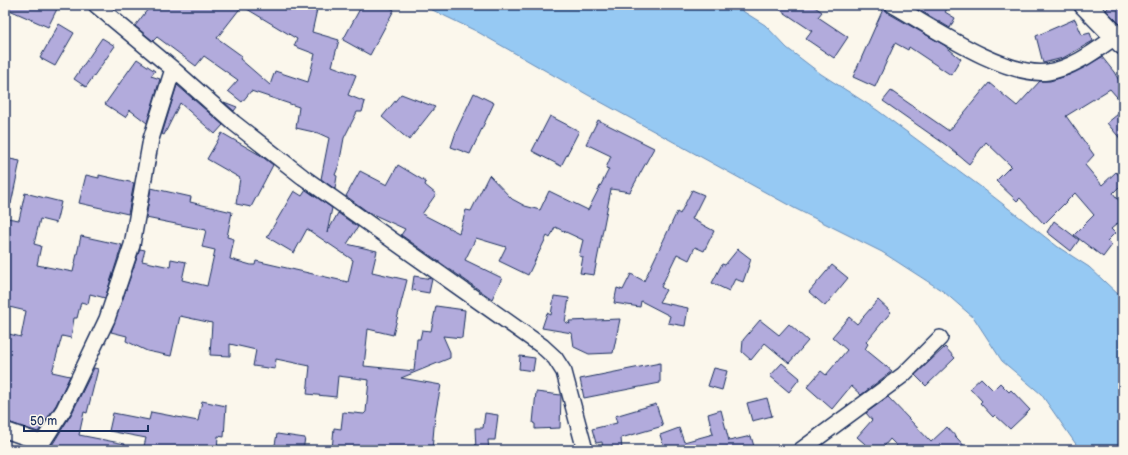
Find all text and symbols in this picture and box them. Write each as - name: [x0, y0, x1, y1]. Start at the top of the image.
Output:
- scale bar: [24, 407, 148, 433]
- text: 50 m: [30, 414, 57, 429]

